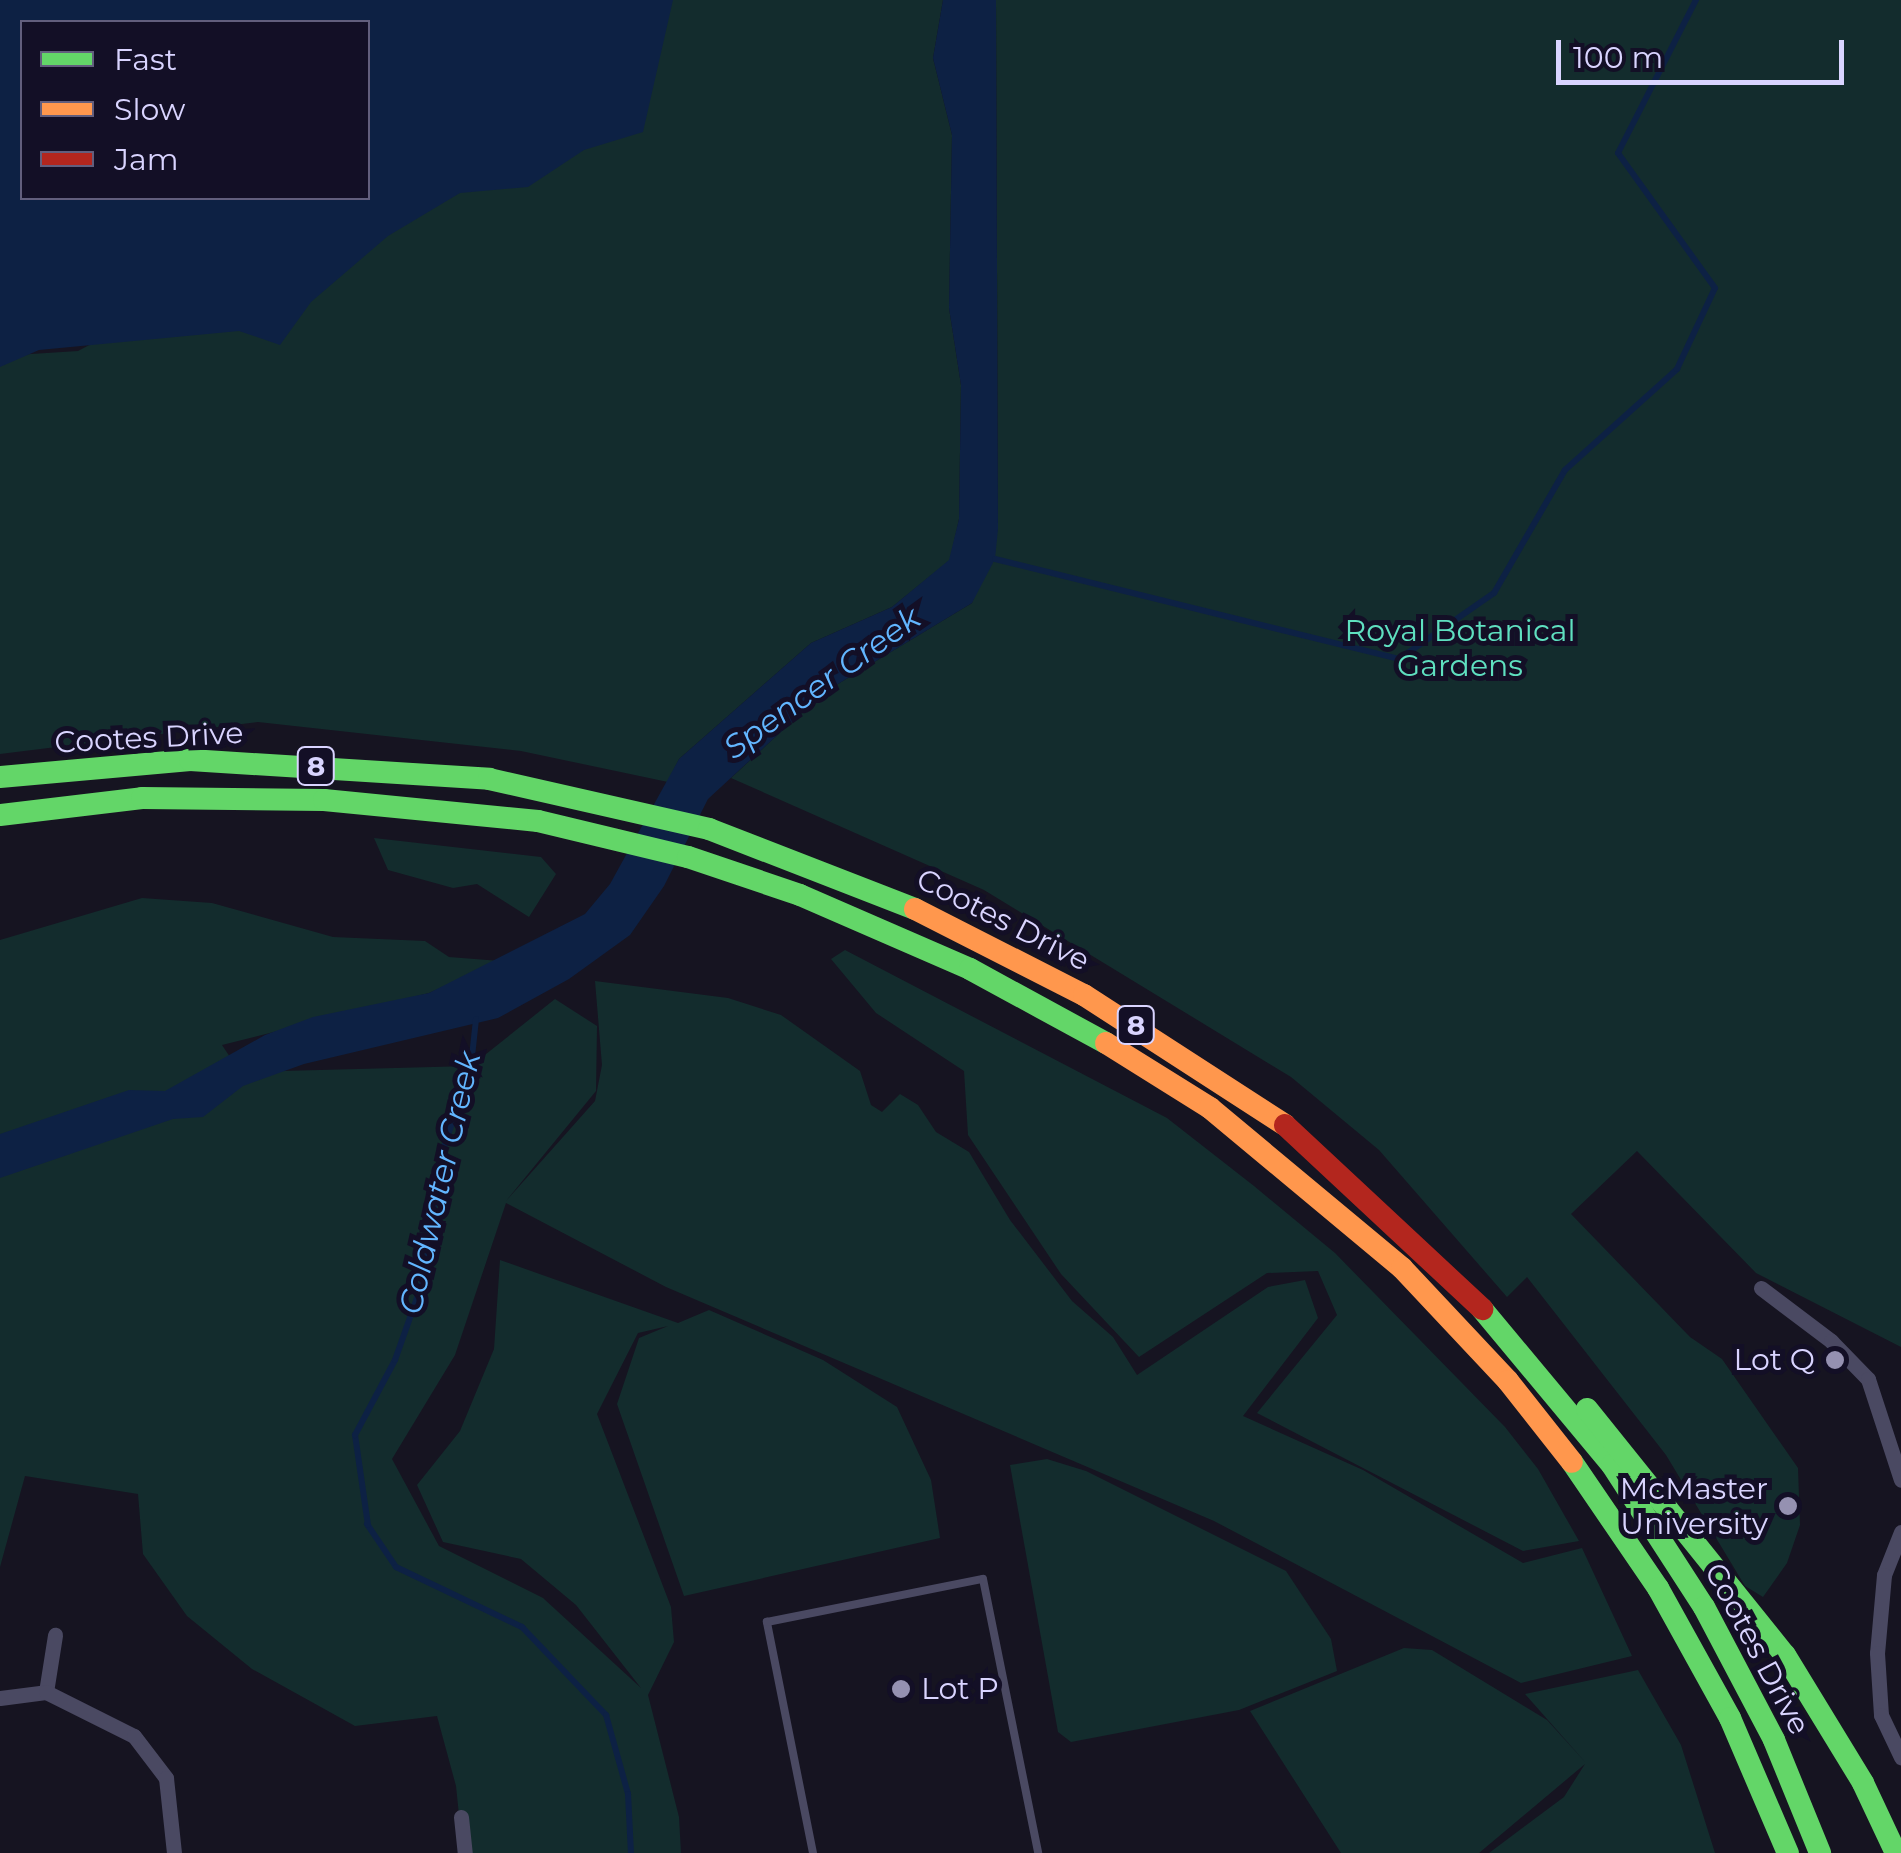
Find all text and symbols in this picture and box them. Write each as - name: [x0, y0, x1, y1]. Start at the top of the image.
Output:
- legend: [20, 20, 370, 200]
- scale bar: [1561, 20, 1848, 82]
- text: 100 m: [1573, 39, 1663, 76]
- text: Fast: [114, 41, 177, 78]
- text: Slow: [114, 91, 185, 128]
- text: Jam: [114, 141, 179, 178]
- water label: Spencer Creek: [716, 599, 928, 767]
- park label: Royal Botanical Gardens: [1344, 613, 1576, 684]
- street label: Cootes Drive: [54, 715, 244, 761]
- road number: 8: [296, 743, 336, 789]
- street label: Cootes Drive: [911, 861, 1095, 979]
- road number: 8: [1116, 1002, 1156, 1048]
- water label: Coldwater Creek: [391, 1048, 489, 1318]
- place label: Lot Q: [1734, 1342, 1815, 1378]
- marker: Lot Q: [1824, 1349, 1846, 1371]
- place label: McMaster University: [1620, 1471, 1768, 1542]
- marker: McMaster University: [1777, 1495, 1799, 1517]
- street label: Cootes Drive: [1697, 1557, 1817, 1741]
- place label: Lot P: [921, 1671, 999, 1707]
- marker: Lot P: [890, 1678, 912, 1700]

